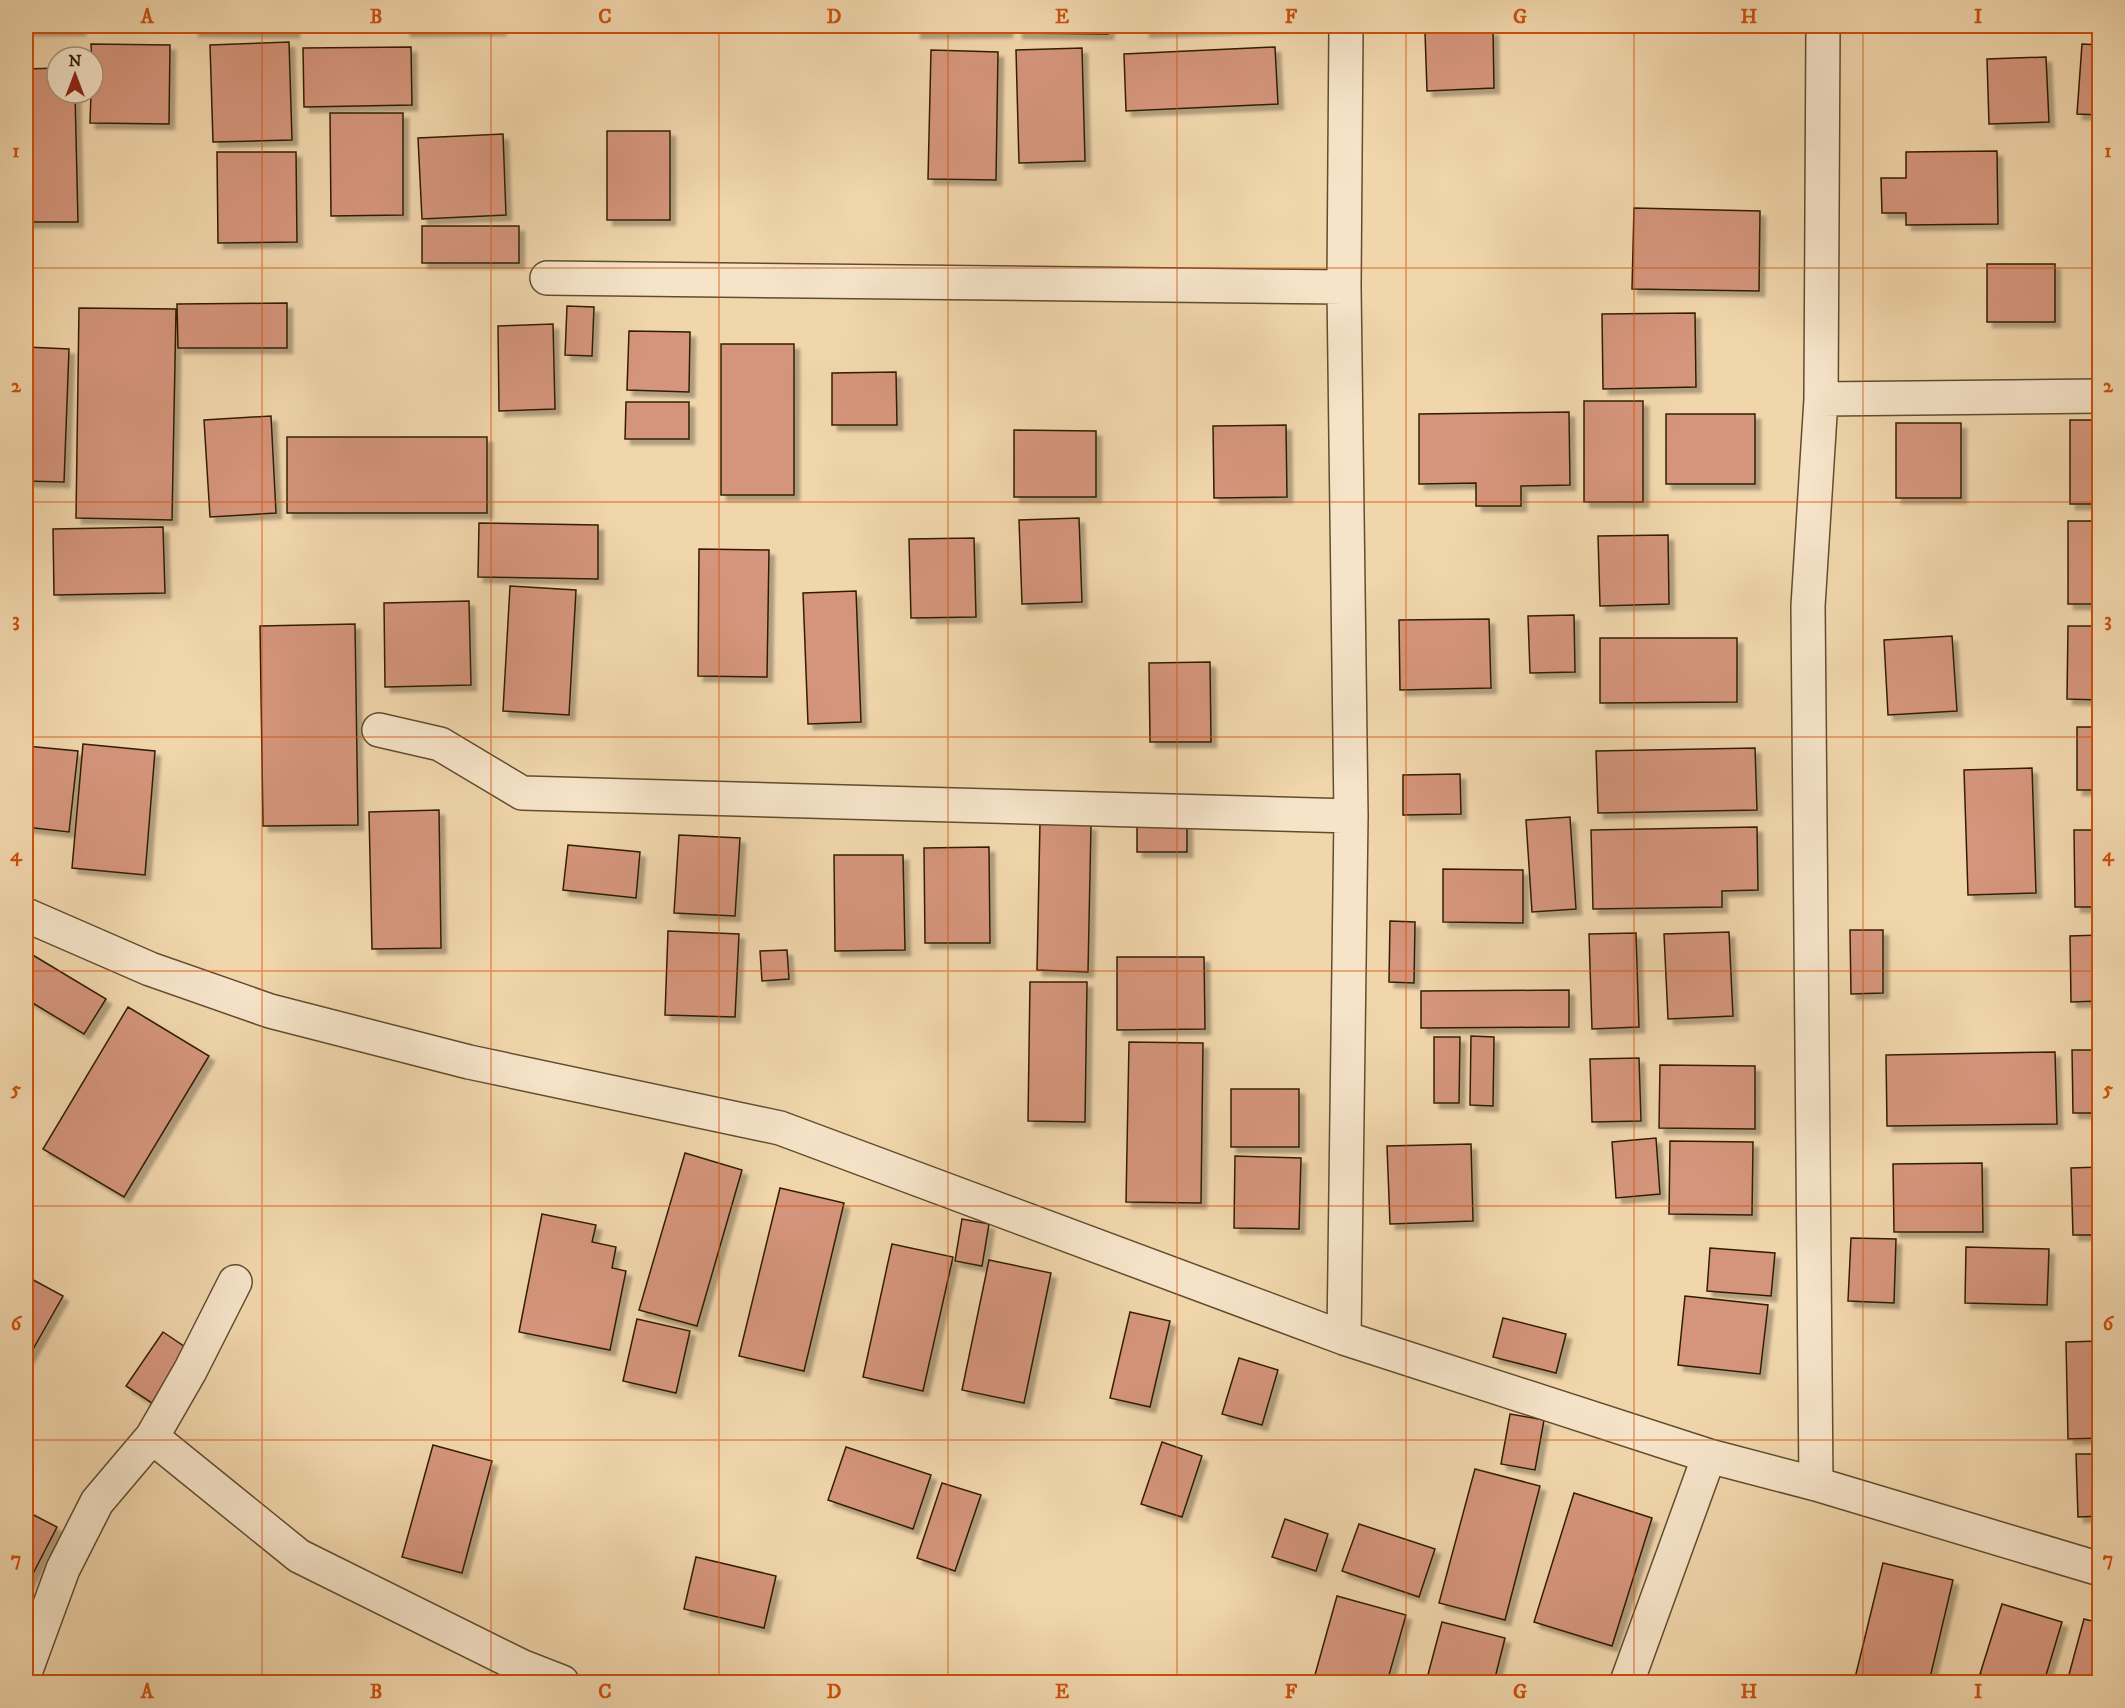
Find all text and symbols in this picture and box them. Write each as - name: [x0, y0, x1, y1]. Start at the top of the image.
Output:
- text: A: [140, 5, 155, 30]
- text: B: [370, 5, 382, 30]
- text: C: [598, 5, 612, 30]
- text: D: [827, 5, 842, 30]
- text: E: [1055, 5, 1069, 30]
- text: F: [1285, 5, 1298, 30]
- text: G: [1513, 5, 1527, 30]
- text: H: [1741, 5, 1758, 30]
- text: I: [1974, 5, 1982, 30]
- north arrow: [45, 45, 105, 105]
- text: N: [68, 51, 82, 71]
- text: 1: [12, 139, 20, 164]
- text: 1: [2104, 139, 2112, 164]
- text: 2: [11, 374, 22, 399]
- text: 2: [2103, 374, 2114, 399]
- text: 3: [12, 608, 20, 633]
- text: 3: [2104, 608, 2112, 633]
- text: 4: [10, 843, 23, 868]
- text: 4: [2102, 843, 2115, 868]
- text: 5: [10, 1077, 21, 1102]
- text: 5: [2102, 1077, 2113, 1102]
- text: 6: [11, 1312, 23, 1337]
- text: 6: [2103, 1312, 2115, 1337]
- text: 7: [11, 1547, 21, 1572]
- text: 7: [2103, 1547, 2113, 1572]
- text: A: [140, 1680, 155, 1705]
- text: B: [370, 1680, 382, 1705]
- text: C: [598, 1680, 612, 1705]
- text: D: [827, 1680, 842, 1705]
- text: E: [1055, 1680, 1069, 1705]
- text: F: [1285, 1680, 1298, 1705]
- text: G: [1513, 1680, 1527, 1705]
- text: H: [1741, 1680, 1758, 1705]
- text: I: [1974, 1680, 1982, 1705]

